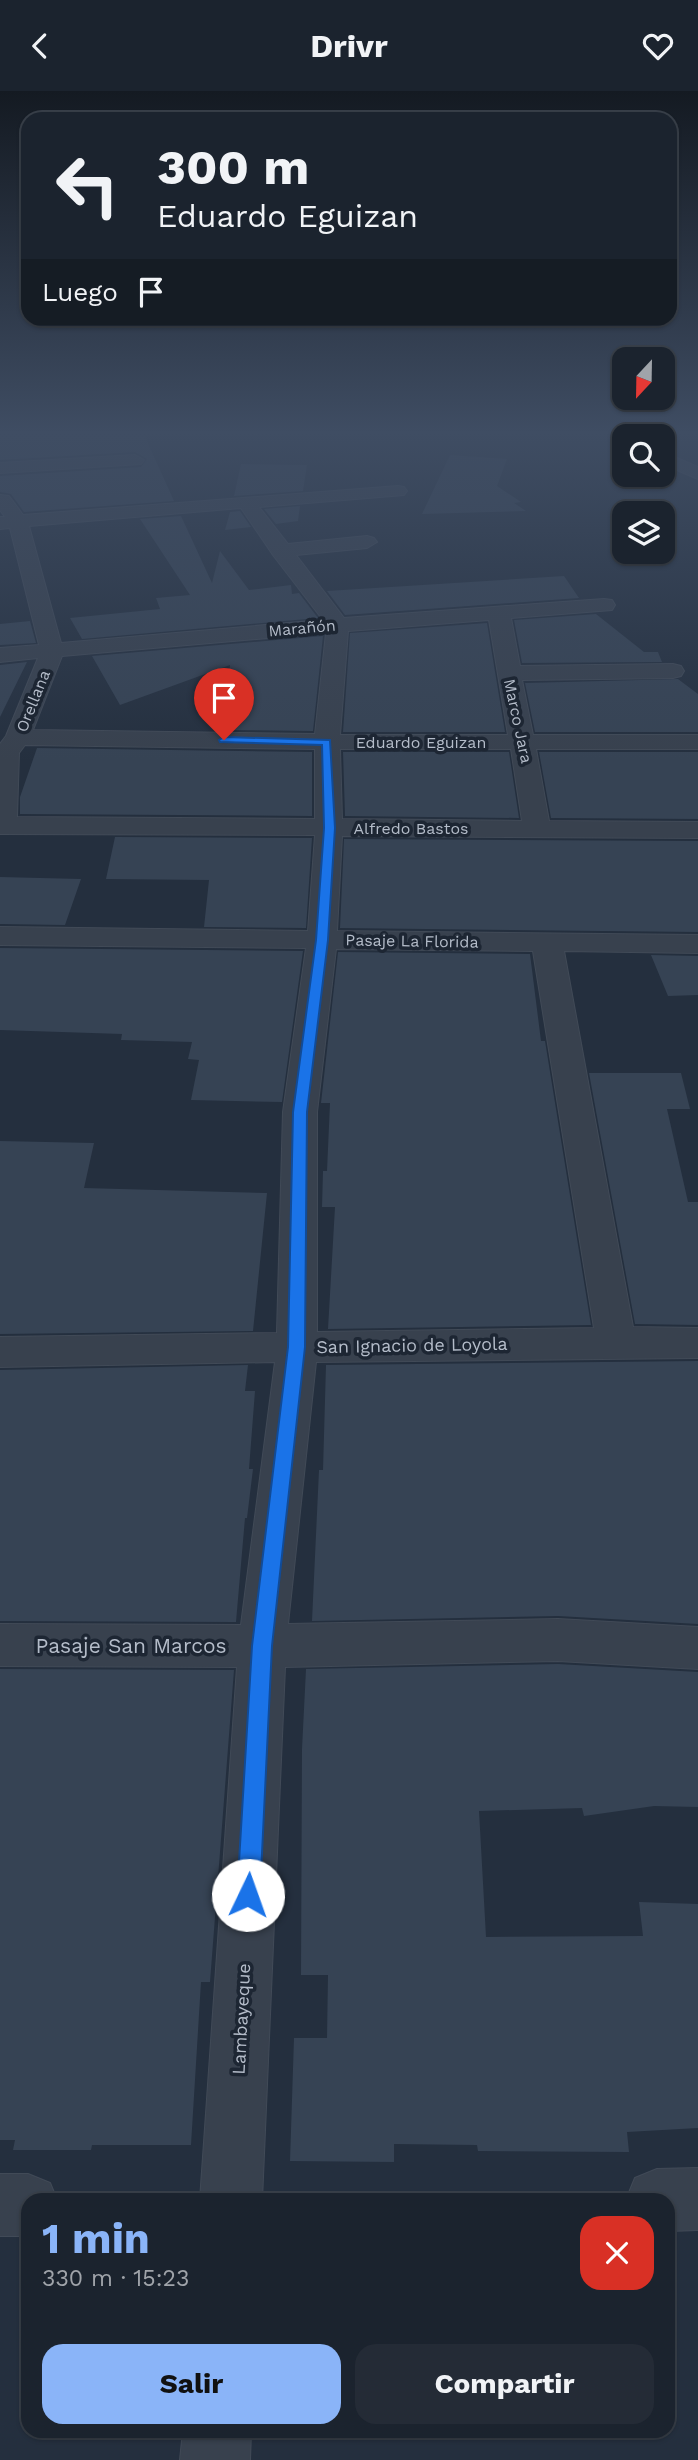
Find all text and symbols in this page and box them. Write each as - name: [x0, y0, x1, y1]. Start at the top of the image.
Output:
- icon: back: [21, 27, 59, 65]
- text: Drivr: [310, 27, 388, 65]
- icon: heart: [639, 27, 677, 65]
- text: 300 m: [157, 138, 309, 196]
- icon: left: [42, 140, 133, 231]
- text: Eduardo Eguizan: [157, 197, 418, 235]
- icon: arrive: [132, 273, 170, 311]
- text: Luego: [42, 277, 118, 307]
- north arrow: [612, 347, 676, 409]
- map controls: [612, 347, 675, 564]
- button: search: [612, 424, 675, 487]
- button: layers: [612, 501, 675, 564]
- street label: Marañón: [268, 616, 336, 640]
- street label: Orellana: [12, 667, 54, 735]
- pin: [194, 668, 254, 740]
- street label: Marco Jara: [500, 677, 536, 765]
- icon: arrive: [205, 679, 243, 717]
- street label: Eduardo Eguizan: [356, 733, 486, 752]
- street label: Alfredo Bastos: [353, 819, 469, 838]
- street label: Pasaje La Florida: [345, 930, 479, 952]
- street label: San Ignacio de Loyola: [316, 1333, 508, 1357]
- street label: Pasaje San Marcos: [35, 1633, 227, 1658]
- position arrow: [211, 1858, 285, 1932]
- street label: Lambayeque: [228, 1963, 254, 2075]
- text: 1 min: [42, 2214, 150, 2263]
- button: close: [580, 2216, 654, 2290]
- text: 330 m · 15:23: [42, 2265, 189, 2292]
- button: Salir: [42, 2344, 341, 2424]
- button: Compartir: [355, 2344, 654, 2424]

